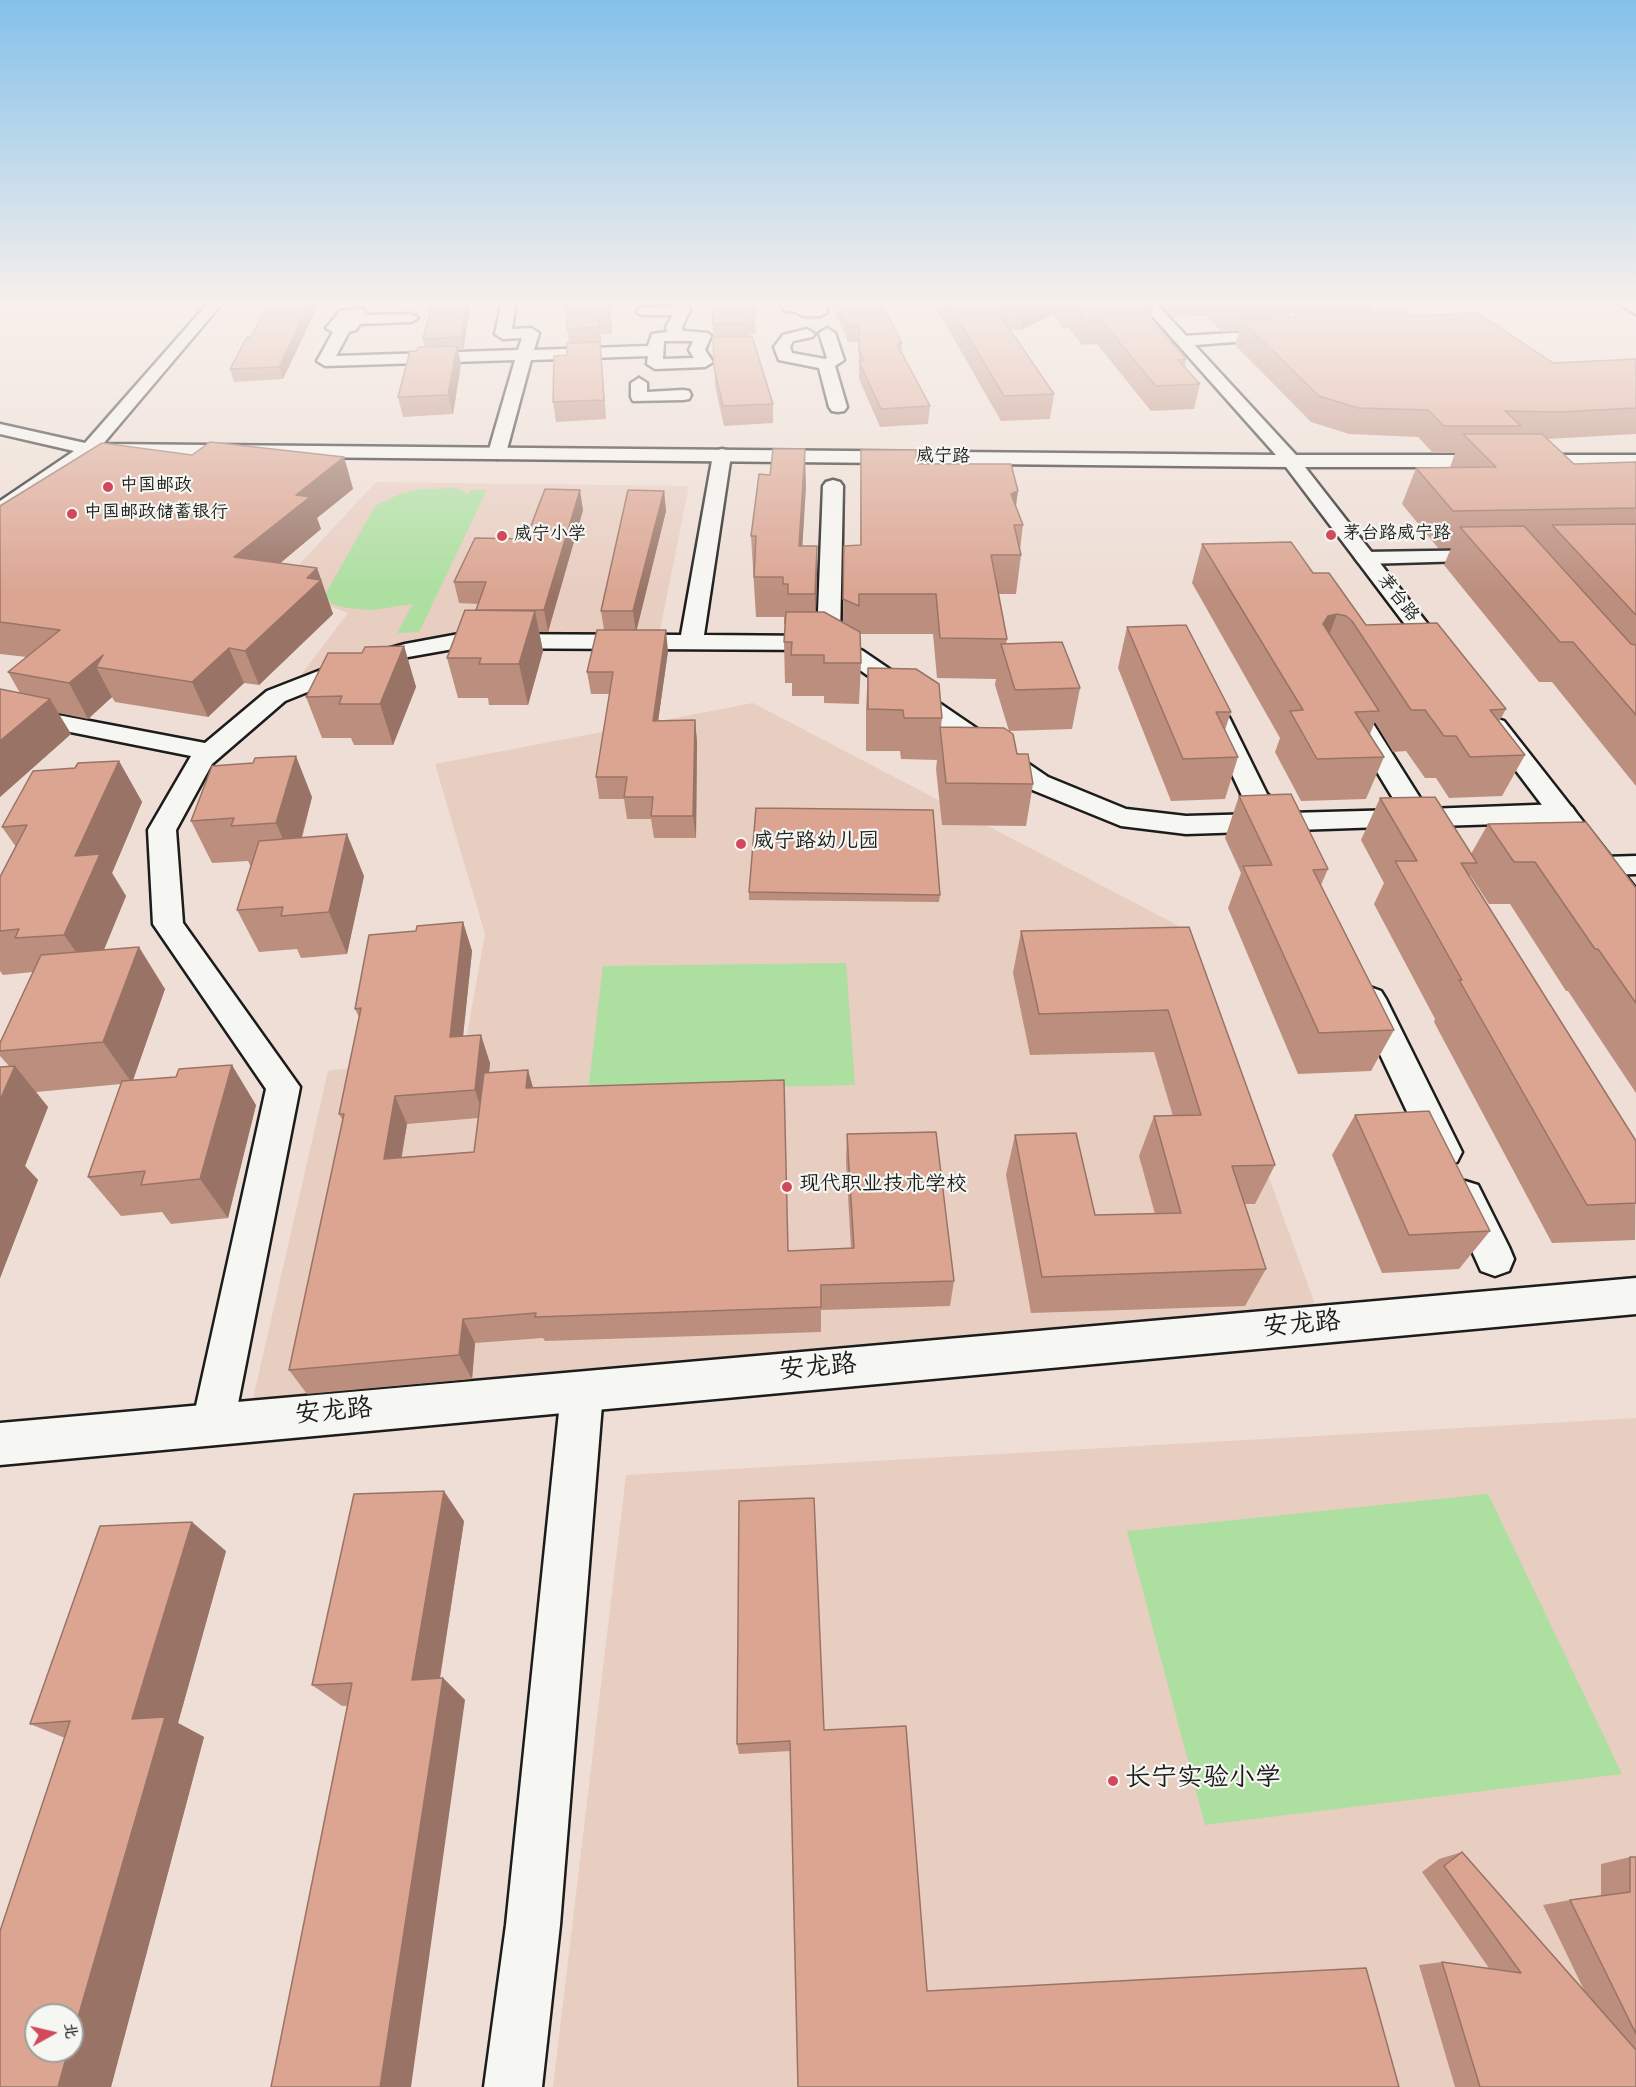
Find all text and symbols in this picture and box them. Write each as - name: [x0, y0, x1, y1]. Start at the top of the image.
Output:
- street label: 威宁路: [916, 447, 970, 469]
- place label: 中国邮政: [120, 476, 192, 498]
- marker: 中国邮政: [101, 480, 115, 494]
- place label: 中国邮政储蓄银行: [84, 503, 228, 525]
- marker: 中国邮政储蓄银行: [65, 507, 79, 521]
- place label: 茅台路威宁路: [1343, 524, 1451, 546]
- place label: 威宁小学: [514, 525, 586, 547]
- marker: 茅台路威宁路: [1324, 528, 1338, 542]
- marker: 威宁小学: [495, 529, 509, 543]
- street label: 茅台路: [1372, 571, 1422, 627]
- place label: 威宁路幼儿园: [753, 831, 879, 857]
- marker: 威宁路幼儿园: [734, 837, 748, 851]
- place label: 现代职业技术学校: [799, 1174, 967, 1200]
- marker: 现代职业技术学校: [780, 1180, 794, 1194]
- street label: 安龙路: [1262, 1308, 1342, 1346]
- street label: 安龙路: [778, 1351, 858, 1389]
- street label: 安龙路: [294, 1395, 374, 1433]
- place label: 长宁实验小学: [1125, 1765, 1281, 1797]
- marker: 长宁实验小学: [1106, 1774, 1120, 1788]
- north arrow: [24, 2003, 84, 2063]
- text: 北: [57, 2021, 83, 2040]

